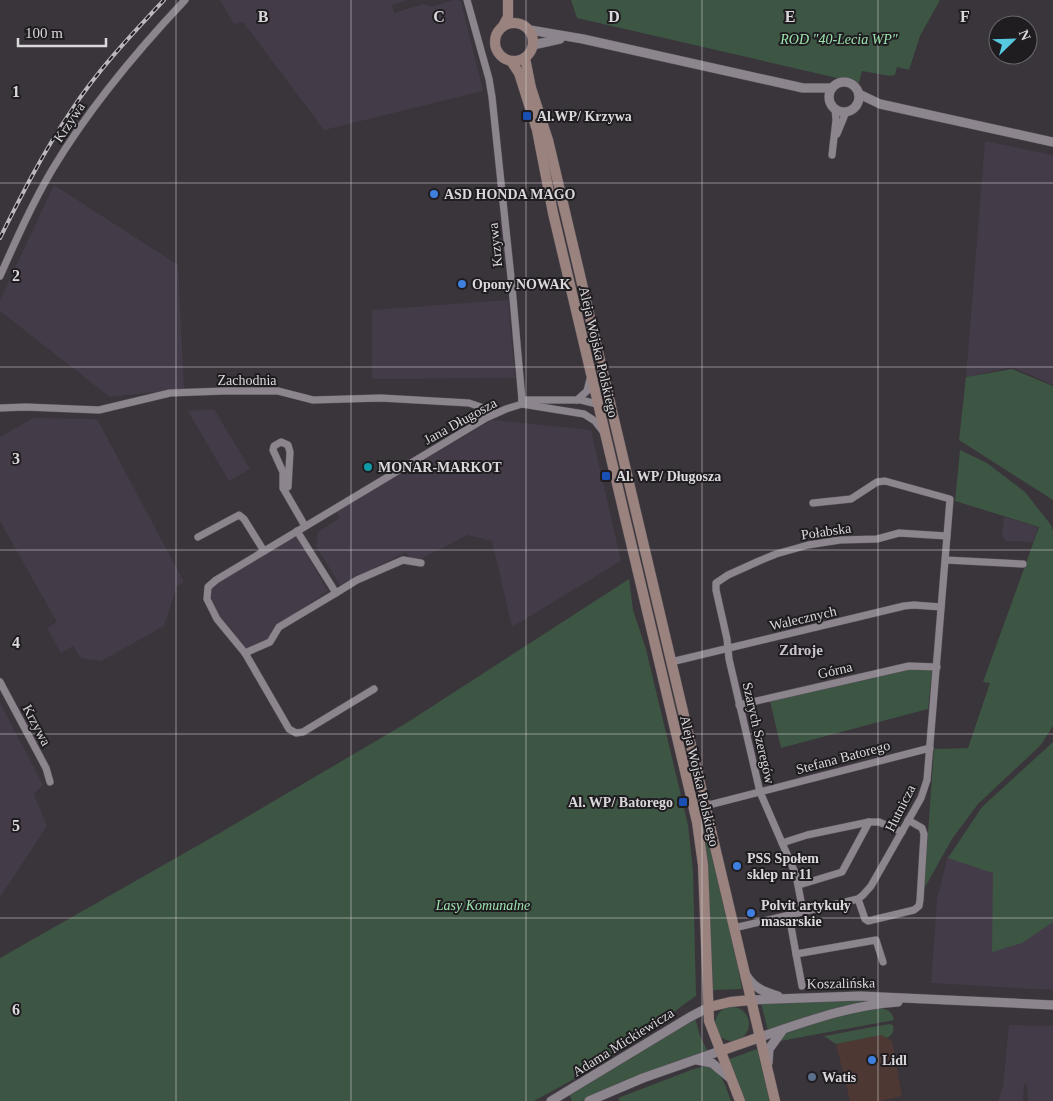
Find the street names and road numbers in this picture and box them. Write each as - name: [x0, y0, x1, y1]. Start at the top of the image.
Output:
- street label: Krzywa: [51, 99, 88, 145]
- street label: Krzywa: [486, 221, 505, 268]
- street label: Aleja Wojska Polskiego: [576, 285, 621, 419]
- street label: Zachodnia: [217, 373, 277, 388]
- street label: Jana Długosza: [421, 395, 500, 448]
- street label: Połabska: [800, 520, 853, 542]
- street label: Walecznych: [768, 604, 838, 633]
- street label: Górna: [816, 659, 855, 682]
- street label: Szarych Szeregów: [740, 681, 778, 786]
- street label: Krzywa: [20, 702, 54, 749]
- street label: Aleja Wojska Polskiego: [677, 714, 722, 848]
- street label: Stefana Batorego: [794, 738, 892, 777]
- street label: Hutnicza: [882, 782, 919, 834]
- street label: Koszalińska: [807, 975, 876, 992]
- street label: Adama Mickiewicza: [570, 1005, 677, 1080]

